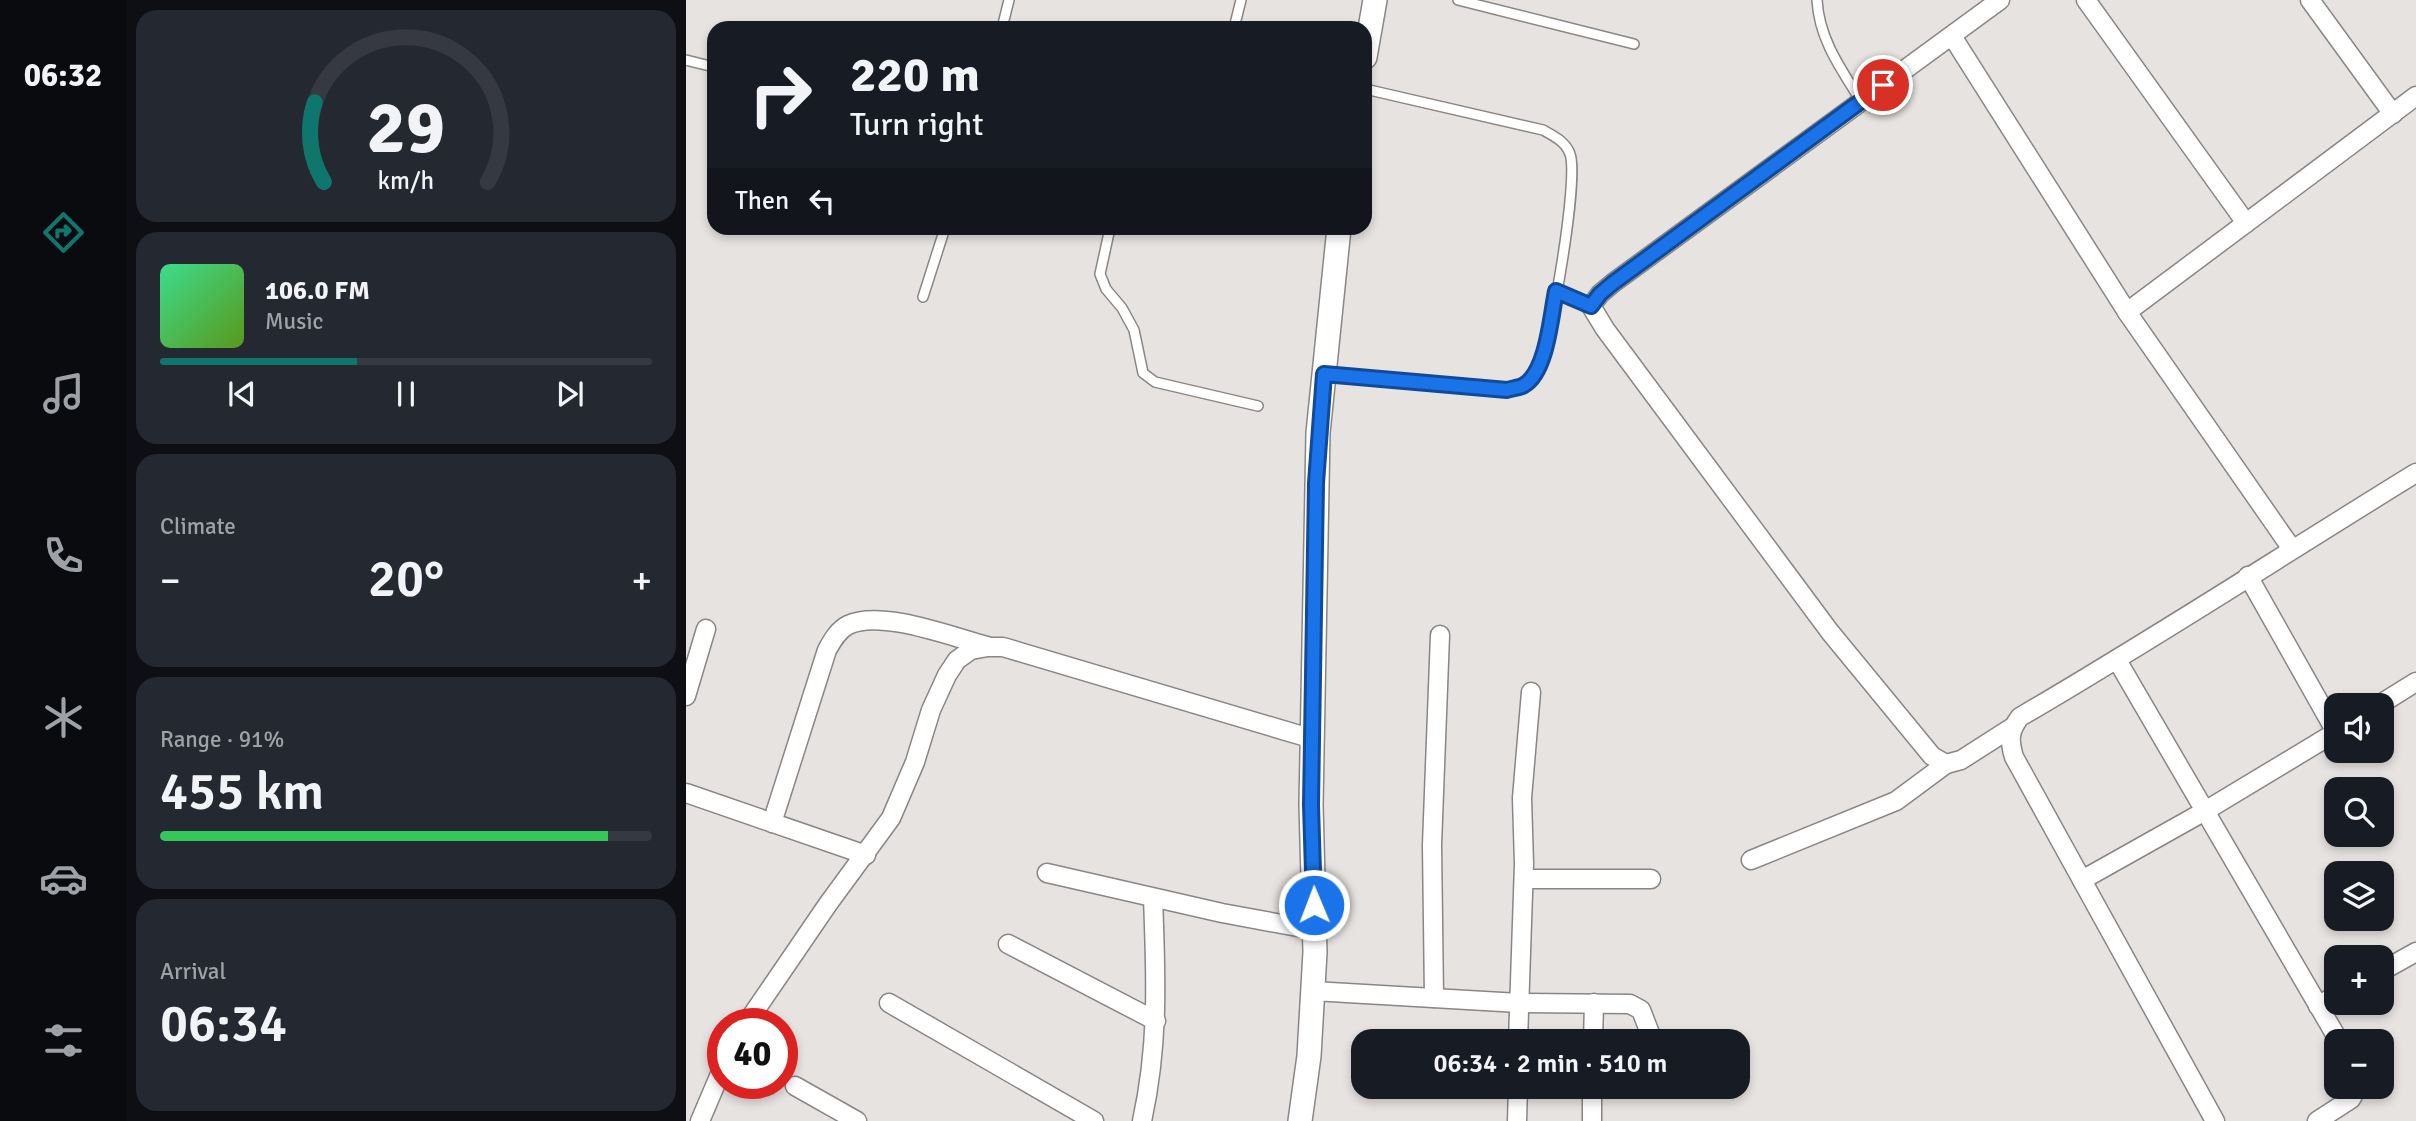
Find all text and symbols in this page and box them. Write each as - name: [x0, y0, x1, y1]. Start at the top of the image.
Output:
- text: 220 m: [850, 45, 980, 105]
- icon: right: [735, 49, 826, 140]
- pin: [1853, 55, 1913, 115]
- text: 06:32: [24, 56, 102, 95]
- icon: arrive: [1864, 66, 1902, 104]
- text: 29: [367, 84, 445, 173]
- text: Turn right: [850, 105, 983, 144]
- text: km/h: [378, 165, 434, 196]
- icon: left: [803, 182, 841, 220]
- text: Then: [735, 185, 789, 217]
- icon: directions: [39, 208, 88, 257]
- text: 106.0 FM: [265, 275, 370, 307]
- text: Music: [265, 307, 323, 336]
- icon: music: [39, 369, 88, 418]
- icon: previous: [223, 375, 261, 413]
- icon: pause: [387, 375, 425, 413]
- icon: next: [551, 375, 589, 413]
- text: Climate: [160, 512, 236, 541]
- icon: phone: [39, 531, 88, 580]
- text: 20°: [368, 547, 444, 611]
- text: −: [160, 557, 181, 604]
- text: +: [631, 557, 652, 604]
- icon: climate: [39, 693, 88, 742]
- map controls: [2324, 693, 2394, 1099]
- button: sound: [2324, 693, 2394, 763]
- text: Range · 91%: [160, 725, 284, 754]
- text: 455 km: [160, 760, 324, 824]
- button: search: [2324, 777, 2394, 847]
- icon: car: [39, 854, 88, 903]
- button: layers: [2324, 861, 2394, 931]
- position arrow: [1277, 868, 1351, 942]
- button: +: [2324, 945, 2394, 1015]
- text: Arrival: [160, 957, 226, 986]
- text: 06:34: [160, 992, 287, 1056]
- speed limit sign: 40: [707, 1008, 798, 1099]
- icon: filters: [39, 1016, 88, 1065]
- button: −: [2324, 1029, 2394, 1099]
- text: 06:34 · 2 min · 510 m: [1434, 1048, 1667, 1080]

